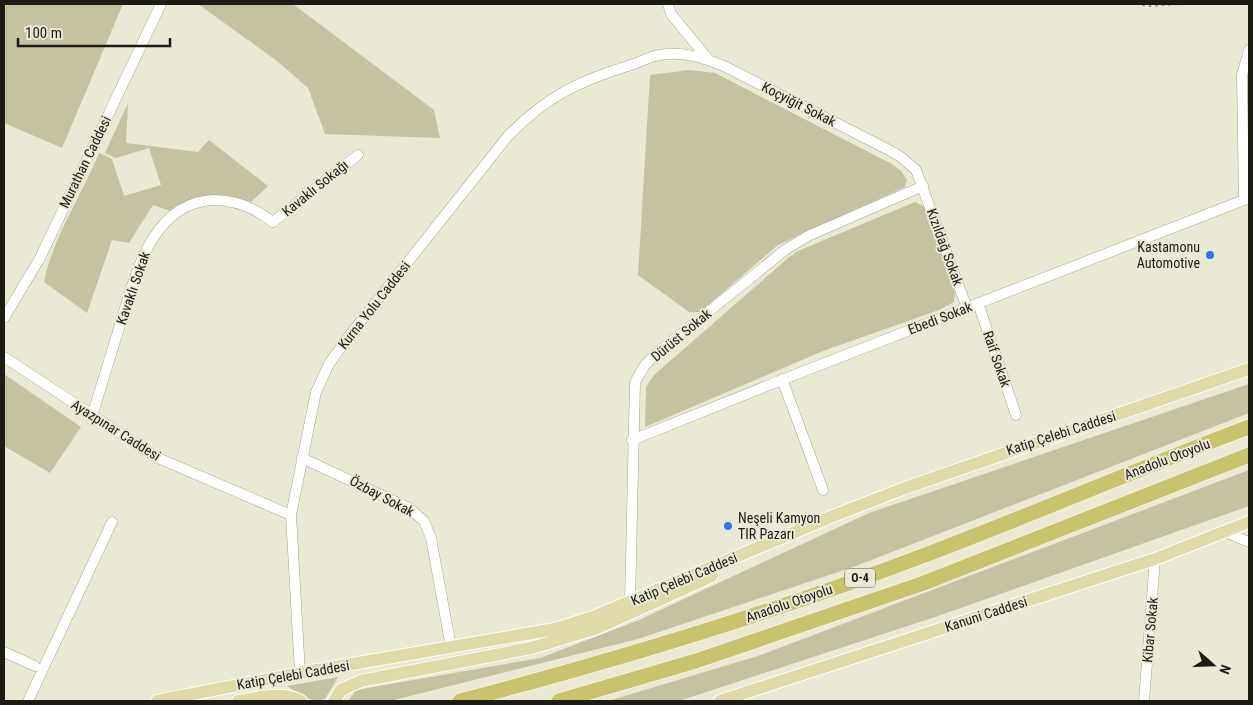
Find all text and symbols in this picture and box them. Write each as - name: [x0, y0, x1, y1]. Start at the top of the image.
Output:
- scale bar: [18, 15, 170, 47]
- text: 100 m: [25, 24, 62, 42]
- street label: Koçyiğit Sokak: [759, 78, 839, 130]
- street label: Murathan Caddesi: [56, 113, 114, 211]
- street label: Kavaklı Sokağı: [279, 156, 351, 220]
- street label: Kızıldağ Sokak: [924, 206, 967, 288]
- place label: Kastamonu Automotive: [1137, 239, 1200, 271]
- street label: Kavaklı Sokak: [113, 249, 153, 327]
- marker: Kastamonu Automotive: [1204, 249, 1216, 261]
- street label: Kurna Yolu Caddesi: [335, 258, 413, 352]
- street label: Ebedi Sokak: [906, 298, 975, 338]
- street label: Dürüst Sokak: [648, 305, 715, 365]
- street label: Raif Sokak: [980, 329, 1014, 390]
- street label: Ayazpınar Caddesi: [68, 396, 164, 464]
- street label: Katip Çelebi Caddesi: [1004, 408, 1118, 458]
- street label: Anadolu Otoyolu: [1122, 435, 1212, 483]
- street label: Özbay Sokak: [347, 472, 418, 520]
- place label: Neşeli Kamyon TIR Pazarı: [738, 510, 820, 542]
- marker: Neşeli Kamyon TIR Pazarı: [722, 520, 734, 532]
- street label: Katip Çelebi Caddesi: [628, 549, 740, 609]
- road number: O-4: [845, 568, 875, 588]
- street label: Anadolu Otoyolu: [743, 581, 835, 625]
- street label: Kanuni Caddesi: [943, 593, 1029, 635]
- street label: Kibar Sokak: [1139, 596, 1161, 663]
- north arrow: [1188, 640, 1238, 690]
- street label: Katip Çelebi Caddesi: [235, 657, 351, 693]
- text: N: [1216, 663, 1234, 676]

